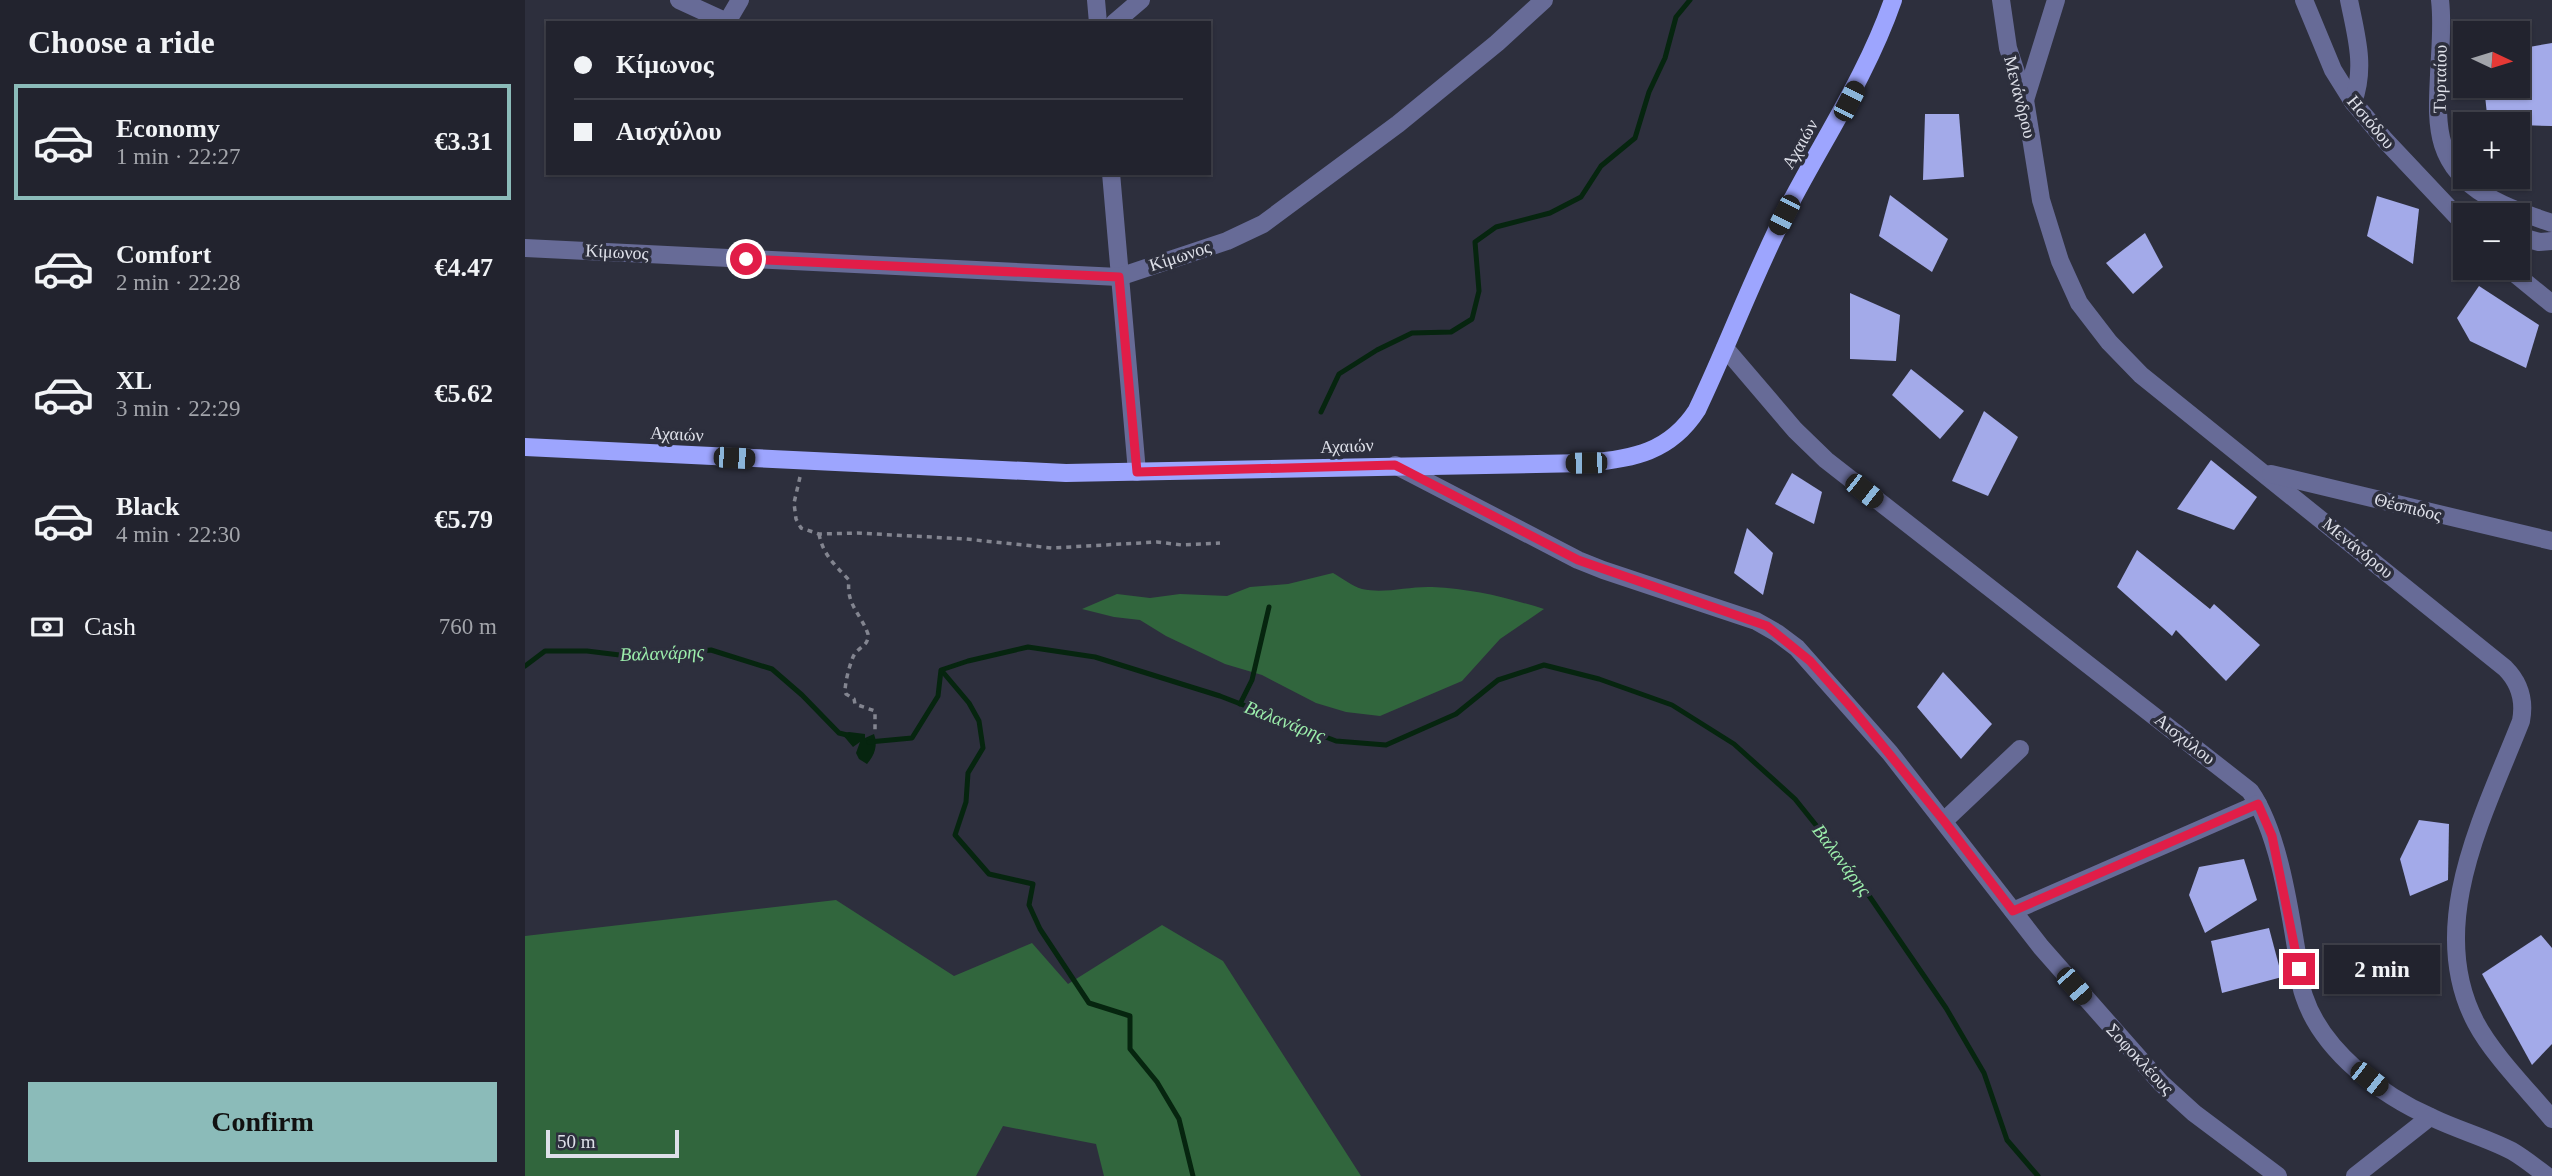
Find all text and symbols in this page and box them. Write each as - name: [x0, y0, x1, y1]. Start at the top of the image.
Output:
- north arrow: [2453, 21, 2531, 98]
- map controls: [2453, 21, 2530, 280]
- text: Choose a ride: [28, 24, 215, 60]
- street label: Τυρταίου: [2429, 45, 2451, 113]
- text: Κίμωνος: [616, 50, 714, 79]
- street label: Μενάνδρου: [2000, 54, 2040, 141]
- car: [1831, 78, 1868, 124]
- street label: Ησιόδου: [2343, 91, 2399, 153]
- icon: car: [32, 111, 95, 174]
- button: +: [2453, 112, 2530, 189]
- text: Economy: [116, 114, 220, 143]
- street label: Αχαιών: [1778, 116, 1822, 172]
- text: Αισχύλου: [616, 117, 722, 146]
- text: €3.31: [435, 127, 493, 156]
- text: 1 min · 22:27: [116, 144, 241, 169]
- car: [1766, 192, 1803, 238]
- button: −: [2453, 203, 2530, 280]
- icon: car: [32, 237, 95, 300]
- street label: Κίμωνος: [1147, 237, 1213, 275]
- text: Comfort: [116, 240, 211, 269]
- street label: Κίμωνος: [585, 240, 649, 264]
- route start: [730, 243, 762, 275]
- text: €4.47: [435, 253, 493, 282]
- text: 2 min · 22:28: [116, 270, 241, 295]
- icon: car: [32, 363, 95, 426]
- text: XL: [116, 366, 152, 395]
- text: €5.62: [435, 379, 493, 408]
- text: 3 min · 22:29: [116, 396, 241, 421]
- street label: Αχαιών: [650, 423, 704, 445]
- street label: Αχαιών: [1320, 435, 1374, 457]
- car: [713, 446, 756, 470]
- car: [1565, 452, 1608, 474]
- car: [1841, 470, 1888, 512]
- icon: car: [32, 489, 95, 552]
- street label: Θέσπιδος: [2372, 489, 2444, 525]
- text: Black: [116, 492, 180, 521]
- text: €5.79: [435, 505, 493, 534]
- street label: Μενάνδρου: [2319, 514, 2397, 582]
- text: 4 min · 22:30: [116, 522, 241, 547]
- icon: cash: [28, 608, 66, 646]
- text: Cash: [84, 612, 136, 641]
- text: 760 m: [439, 614, 497, 639]
- water label: Βαλανάρης: [619, 641, 705, 665]
- water label: Βαλανάρης: [1242, 696, 1328, 746]
- street label: Αισχύλου: [2151, 709, 2219, 769]
- water label: Βαλανάρης: [1808, 820, 1876, 900]
- callout: 2 min: [2323, 944, 2439, 993]
- route end: [2283, 953, 2315, 985]
- text: 2 min: [2354, 957, 2410, 982]
- car: [2053, 963, 2096, 1009]
- street label: Σοφοκλέους: [2102, 1020, 2178, 1098]
- car: [2346, 1058, 2393, 1100]
- button: Confirm: [28, 1082, 497, 1162]
- scale bar: [546, 1127, 679, 1159]
- text: 50 m: [557, 1131, 596, 1152]

